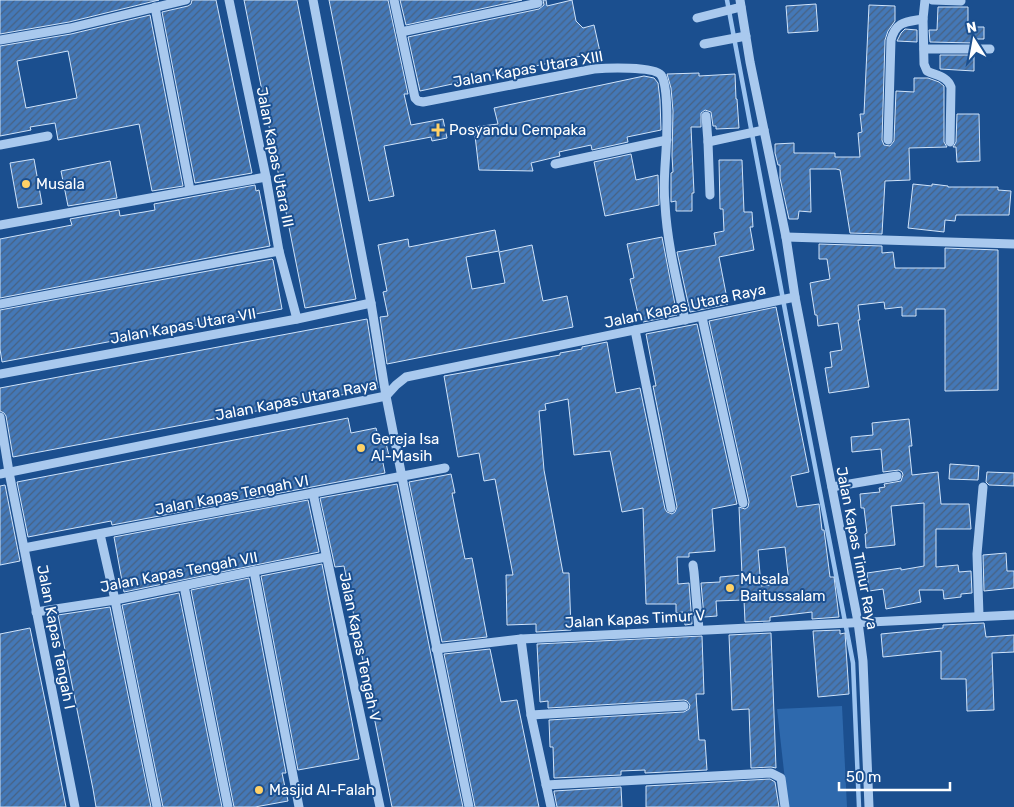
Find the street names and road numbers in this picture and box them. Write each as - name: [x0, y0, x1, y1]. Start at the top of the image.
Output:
- street label: Jalan Kapas Utara XIII: [452, 47, 604, 91]
- street label: Jalan Kapas Utara III: [253, 85, 297, 229]
- street label: Jalan Kapas Utara Raya: [603, 280, 767, 332]
- street label: Jalan Kapas Utara VII: [109, 304, 257, 348]
- street label: Jalan Kapas Utara Raya: [214, 375, 378, 425]
- street label: Jalan Kapas Timur Raya: [832, 465, 882, 631]
- street label: Jalan Kapas Tengah VI: [154, 471, 310, 519]
- street label: Jalan Kapas Tengah VII: [99, 548, 259, 596]
- street label: Jalan Kapas Tengah I: [33, 563, 79, 711]
- street label: Jalan Kapas Tengah V: [335, 571, 385, 723]
- street label: Jalan Kapas Timur V: [564, 606, 706, 632]

